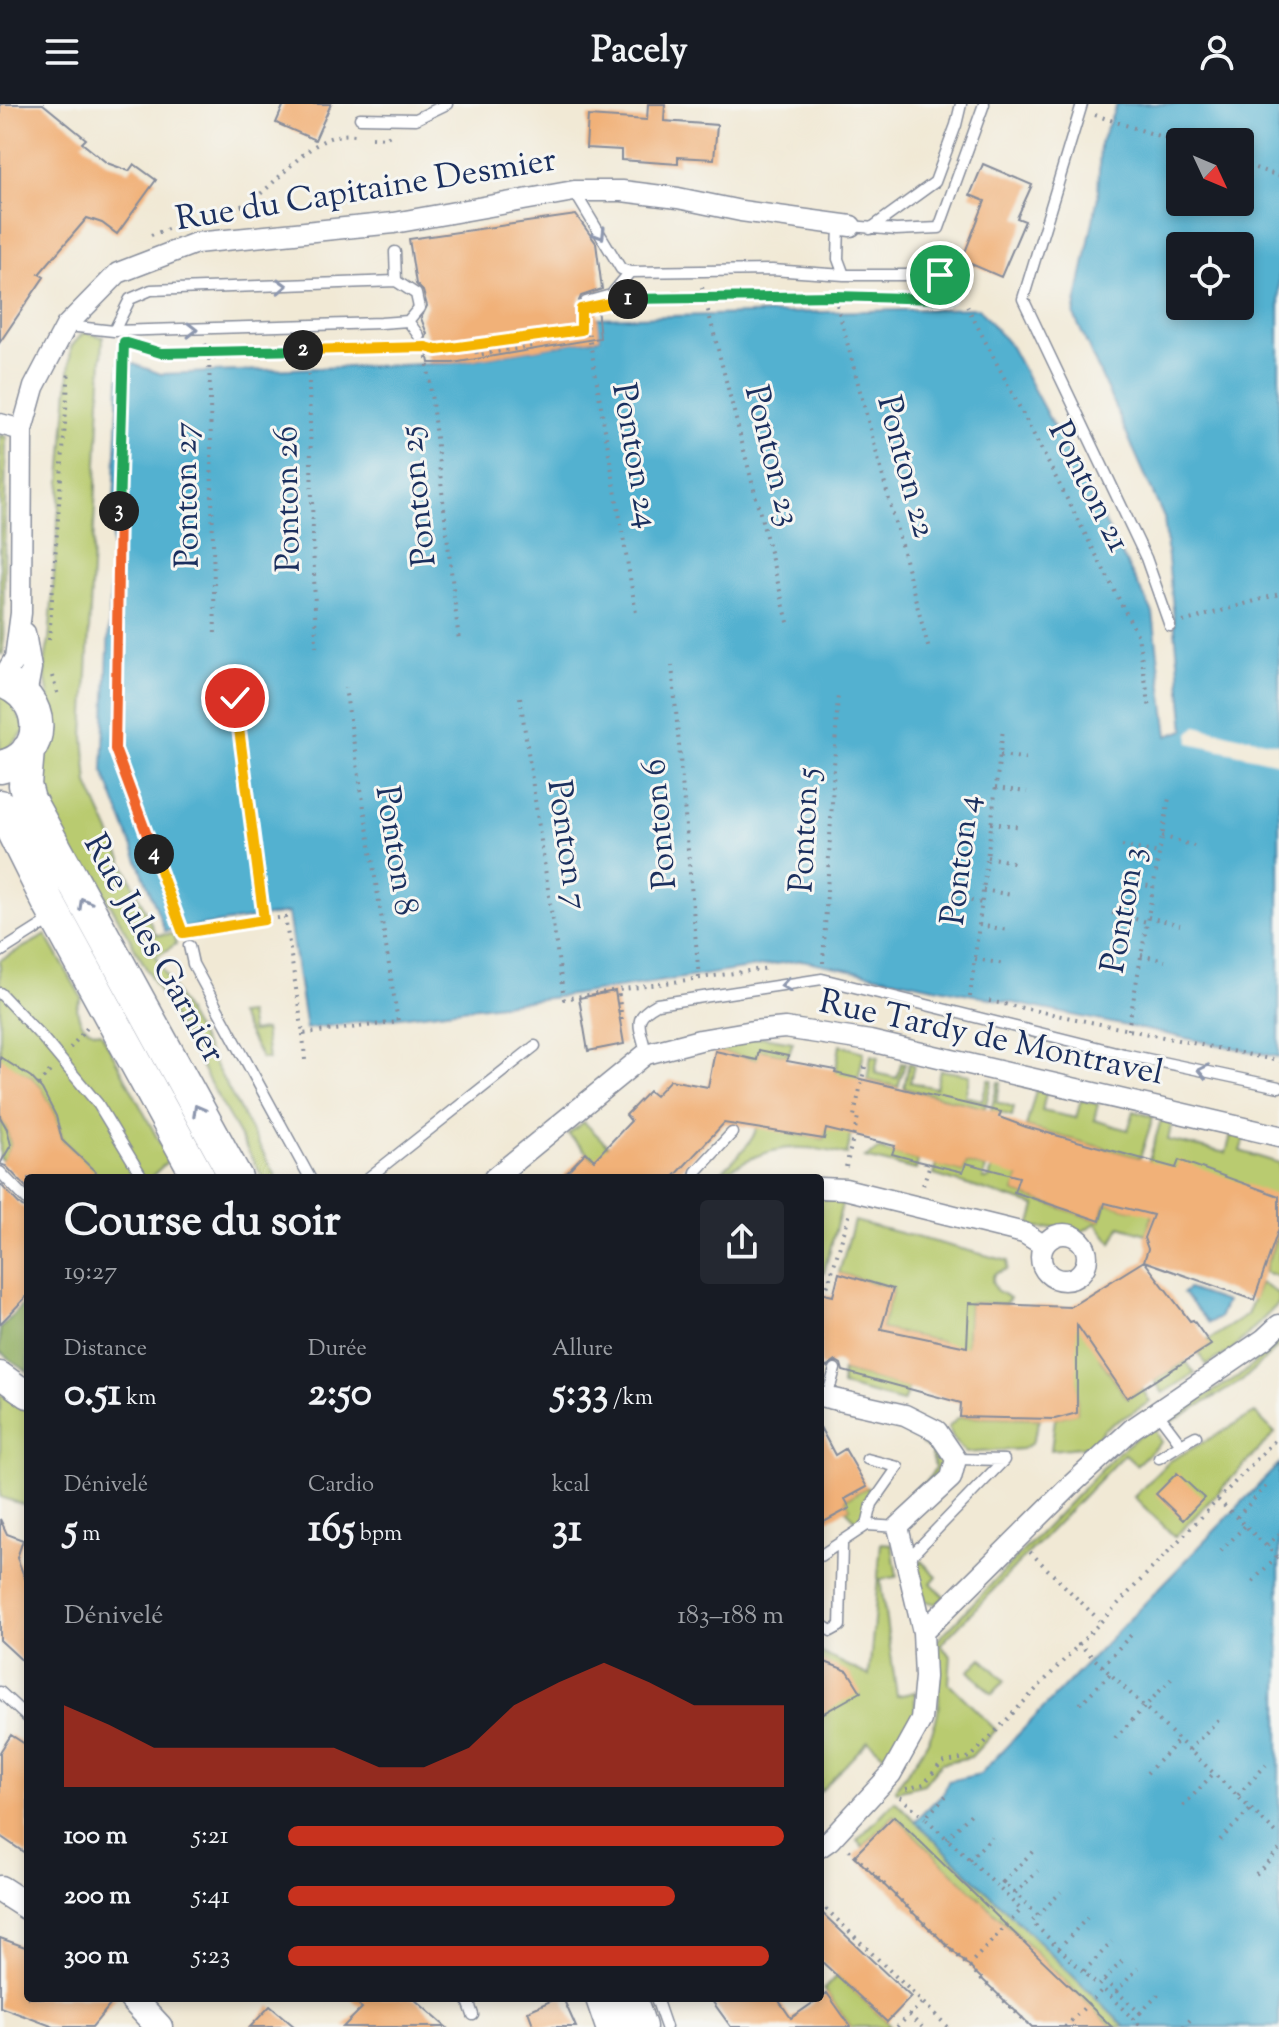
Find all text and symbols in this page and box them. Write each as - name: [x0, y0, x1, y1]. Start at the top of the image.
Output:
- text: Pacely: [591, 26, 688, 78]
- icon: menu: [40, 30, 84, 74]
- icon: person: [1195, 30, 1239, 74]
- north arrow: [1166, 128, 1254, 216]
- map controls: [1166, 128, 1254, 320]
- street label: Rue du Capitaine Desmier: [172, 137, 560, 245]
- one-way arrow: [590, 225, 606, 240]
- button: locate: [1166, 232, 1254, 320]
- pin: [906, 241, 974, 309]
- icon: arrive: [918, 253, 962, 297]
- one-way arrow: [276, 277, 289, 294]
- pin: 1: [608, 279, 648, 319]
- text: 1: [624, 283, 632, 315]
- one-way arrow: [186, 321, 199, 338]
- pin: 2: [283, 330, 323, 370]
- text: 2: [298, 334, 308, 366]
- street label: Ponton 24: [597, 380, 671, 532]
- street label: Ponton 23: [730, 381, 812, 531]
- street label: Ponton 22: [863, 390, 948, 544]
- street label: Ponton 21: [1034, 413, 1142, 561]
- street label: Ponton 27: [162, 421, 214, 569]
- street label: Ponton 25: [387, 423, 451, 569]
- street label: Ponton 26: [263, 425, 315, 573]
- pin: 3: [99, 491, 139, 531]
- text: 3: [115, 495, 123, 527]
- pin: [201, 664, 269, 732]
- icon: check: [213, 676, 257, 720]
- street label: Ponton 6: [631, 757, 691, 891]
- street label: Ponton 5: [778, 766, 834, 894]
- street label: Ponton 7: [533, 777, 599, 913]
- street label: Ponton 8: [361, 783, 429, 919]
- street label: Ponton 4: [930, 792, 994, 928]
- street label: Rue Jules Garnier: [70, 826, 236, 1073]
- pin: 4: [134, 834, 174, 874]
- text: 4: [148, 838, 160, 870]
- street label: Ponton 3: [1090, 843, 1160, 977]
- one-way arrow: [79, 896, 94, 911]
- one-way arrow: [779, 976, 793, 993]
- street label: Rue Tardy de Montravel: [814, 979, 1168, 1099]
- one-way arrow: [1196, 1063, 1210, 1080]
- one-way arrow: [193, 1103, 208, 1118]
- text: Course du soir: [64, 1192, 341, 1255]
- button: share: [700, 1200, 784, 1284]
- text: 19:27: [64, 1254, 117, 1291]
- text: Distance: [64, 1334, 147, 1366]
- text: Durée: [308, 1334, 367, 1366]
- text: Allure: [552, 1334, 613, 1366]
- text: 0.51: [64, 1366, 121, 1423]
- text: 2:50: [308, 1366, 372, 1423]
- text: 5:33: [552, 1366, 608, 1423]
- text: km: [121, 1383, 156, 1415]
- text: /km: [608, 1383, 653, 1415]
- text: Dénivelé: [64, 1470, 148, 1502]
- text: Cardio: [308, 1470, 374, 1502]
- text: kcal: [552, 1470, 590, 1502]
- text: 5: [64, 1502, 78, 1559]
- text: 165: [308, 1502, 355, 1559]
- text: 31: [552, 1502, 582, 1559]
- text: m: [78, 1519, 101, 1551]
- text: bpm: [355, 1519, 402, 1551]
- text: Dénivelé: [64, 1598, 163, 1635]
- text: 183–188 m: [677, 1598, 784, 1635]
- text: 100 m: [64, 1818, 127, 1855]
- text: 5:21: [192, 1818, 229, 1855]
- text: 200 m: [64, 1878, 131, 1915]
- text: 5:41: [192, 1878, 230, 1915]
- text: 300 m: [64, 1938, 129, 1975]
- text: 5:23: [192, 1938, 230, 1975]

